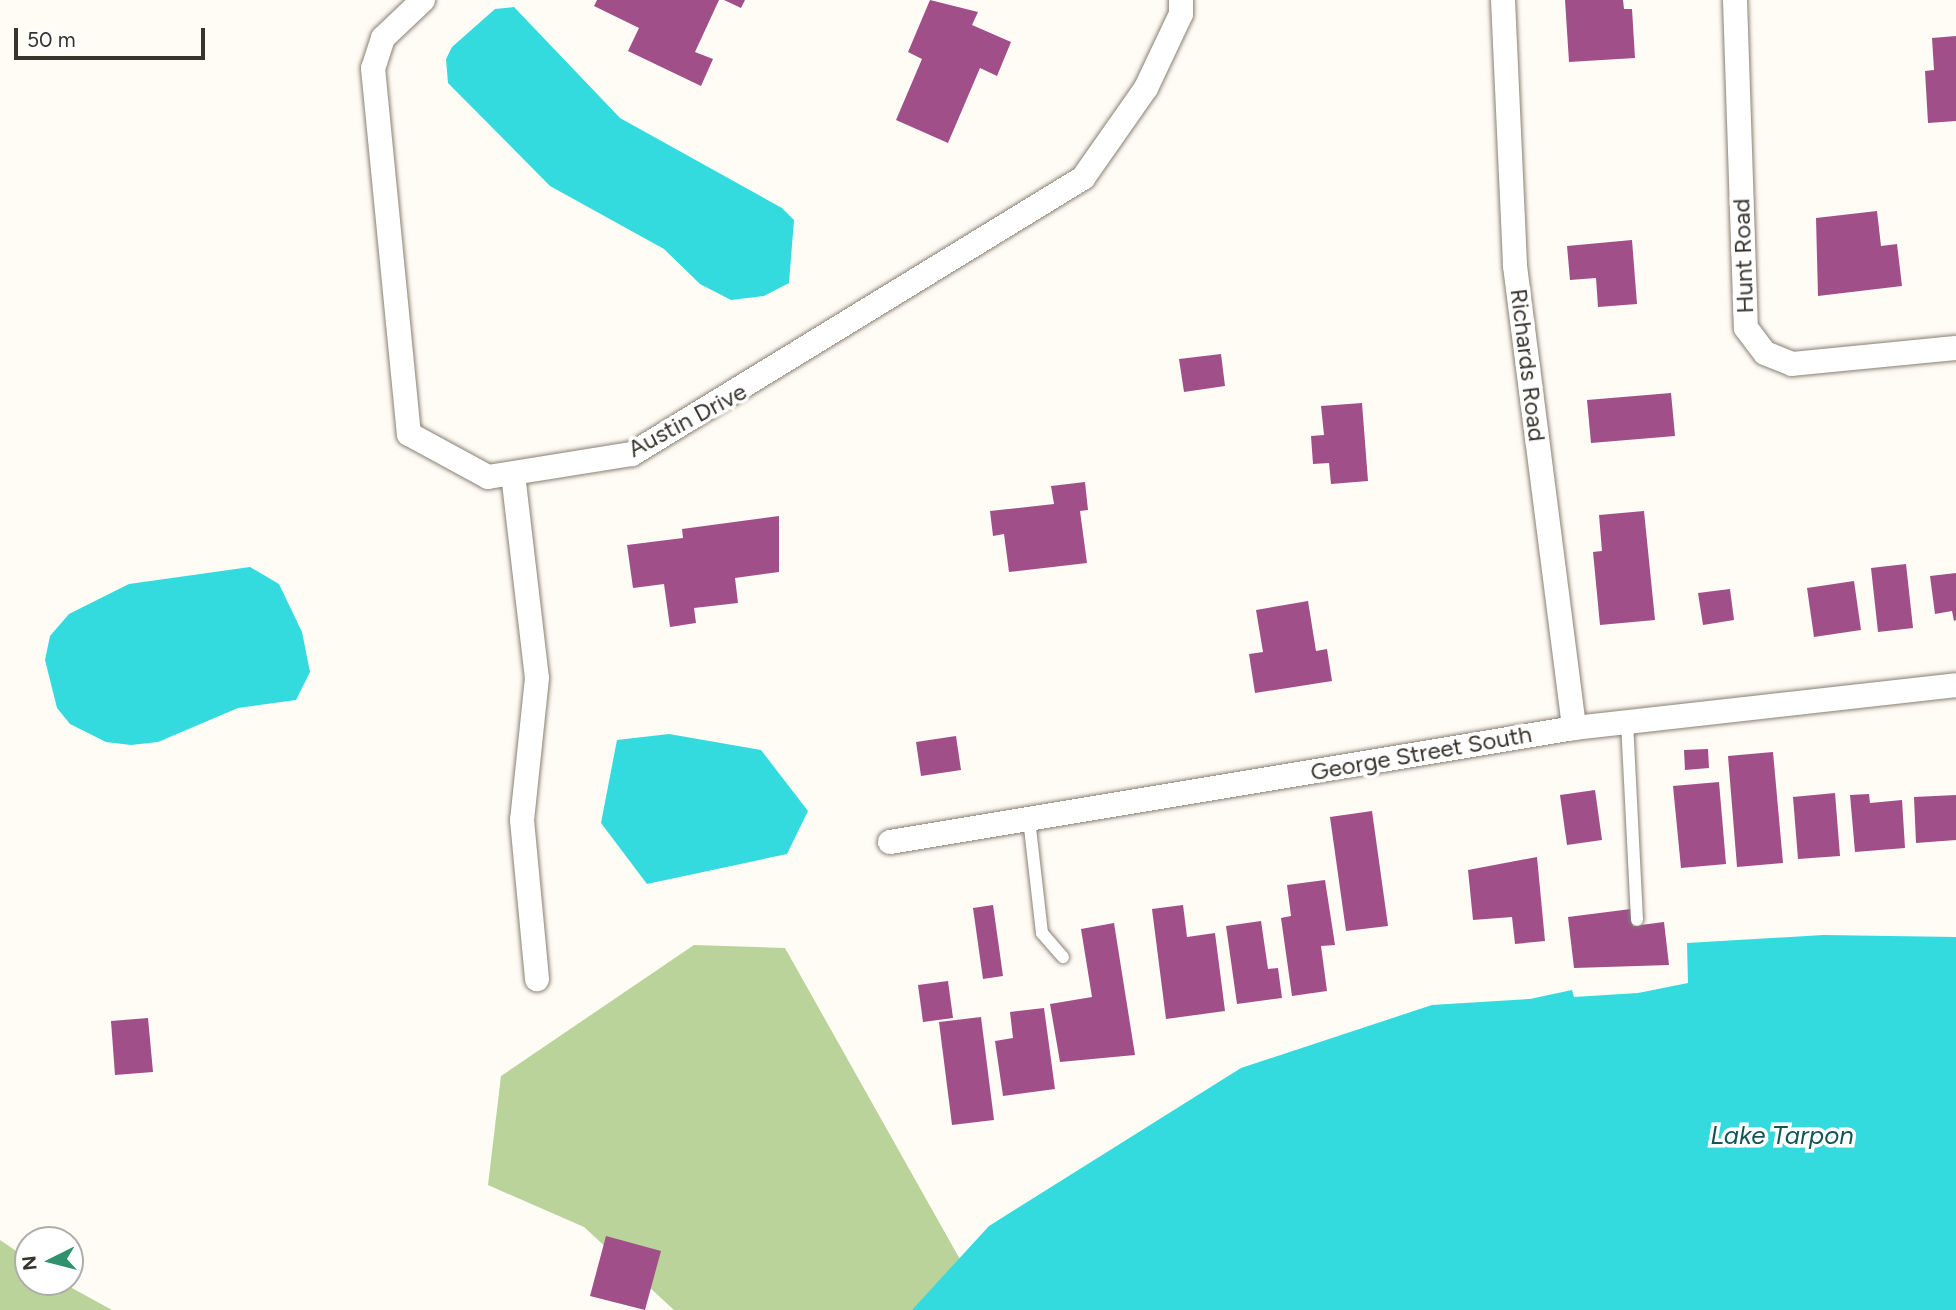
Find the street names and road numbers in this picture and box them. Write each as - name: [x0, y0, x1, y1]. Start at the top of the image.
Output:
- street label: Hunt Road: [1727, 198, 1759, 314]
- street label: Richards Road: [1504, 287, 1552, 443]
- street label: Austin Drive: [623, 377, 751, 463]
- street label: George Street South: [1308, 719, 1534, 787]

